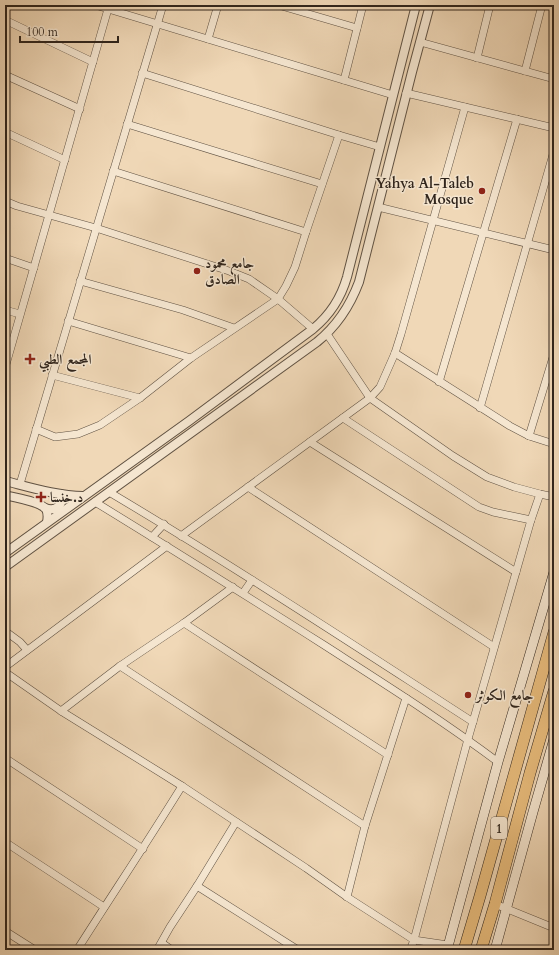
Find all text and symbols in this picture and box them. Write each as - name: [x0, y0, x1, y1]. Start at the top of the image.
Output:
- scale bar: [20, 18, 118, 44]
- text: 100 m: [26, 24, 59, 40]
- place label: Yahya Al-Taleb Mosque: [375, 174, 474, 209]
- marker: Yahya Al-Taleb Mosque: [477, 186, 487, 196]
- place label: جامع محمود الصادق: [205, 254, 255, 289]
- marker: جامع محمود الصادق: [192, 266, 202, 276]
- place label: المجمع الطبي: [39, 350, 91, 373]
- marker: المجمع الطبي: [24, 353, 36, 365]
- place label: د.خنسا: [50, 488, 83, 507]
- marker: د.خنسا: [35, 491, 47, 503]
- place label: جامع الكوثر: [474, 686, 534, 708]
- marker: جامع الكوثر: [463, 690, 473, 700]
- road number: 1: [491, 817, 507, 839]

